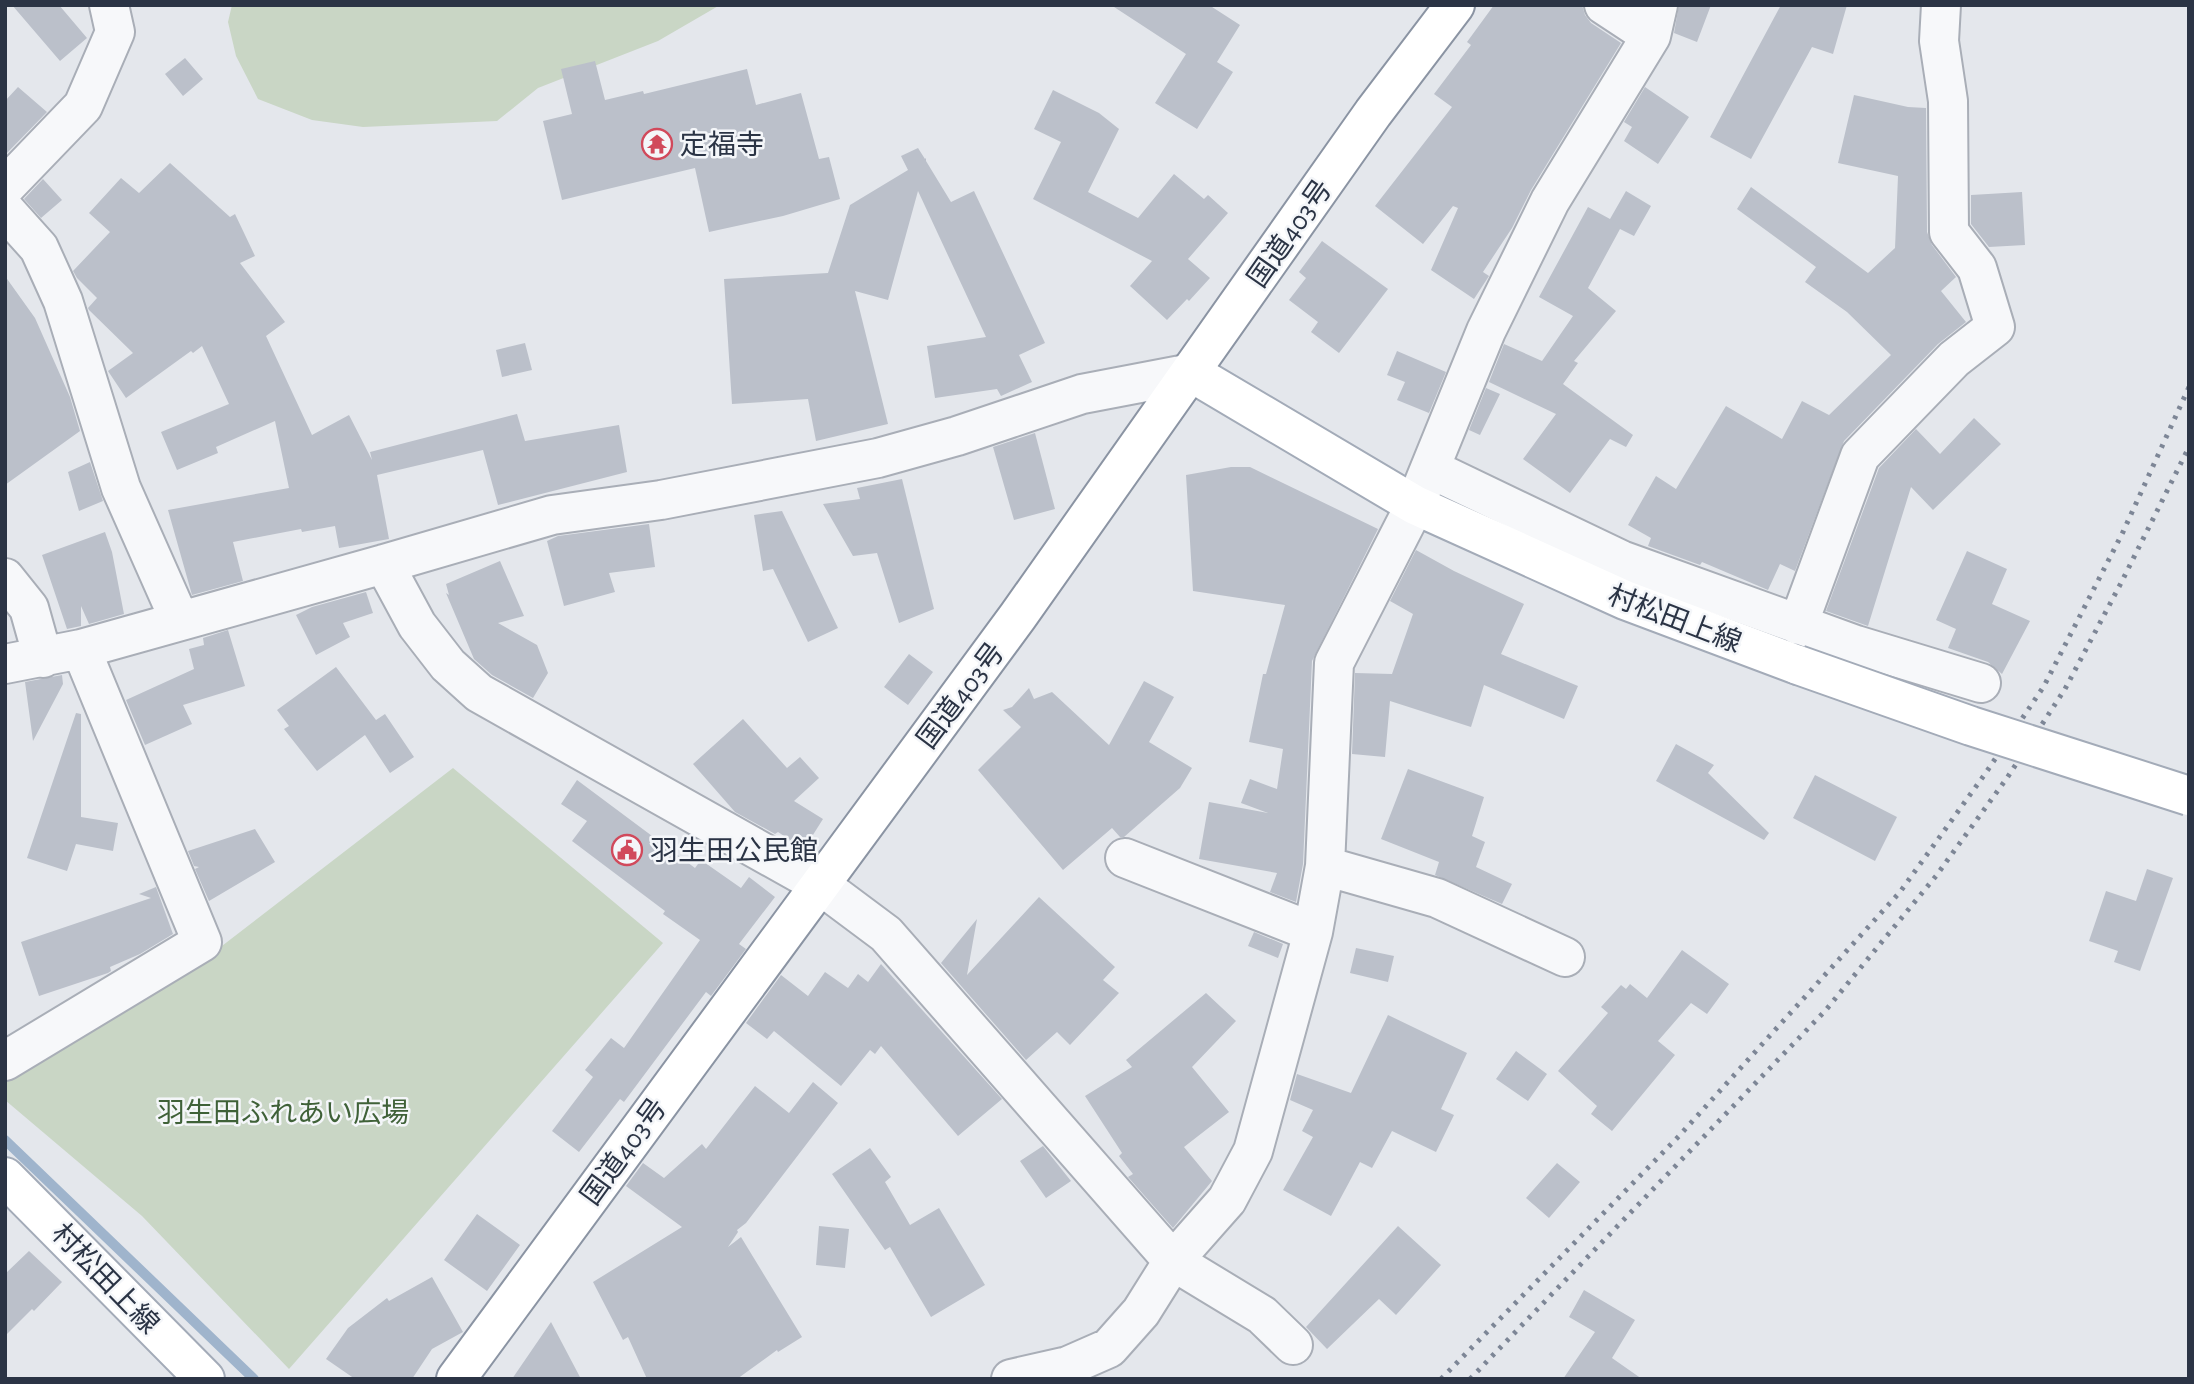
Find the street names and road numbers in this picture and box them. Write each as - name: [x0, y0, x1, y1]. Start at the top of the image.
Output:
- street label: 国道403号: [1242, 174, 1338, 293]
- street label: 村松田上線: [1604, 580, 1745, 658]
- street label: 国道403号: [912, 637, 1010, 754]
- street label: 国道403号: [575, 1093, 672, 1210]
- street label: 村松田上線: [46, 1218, 165, 1339]

